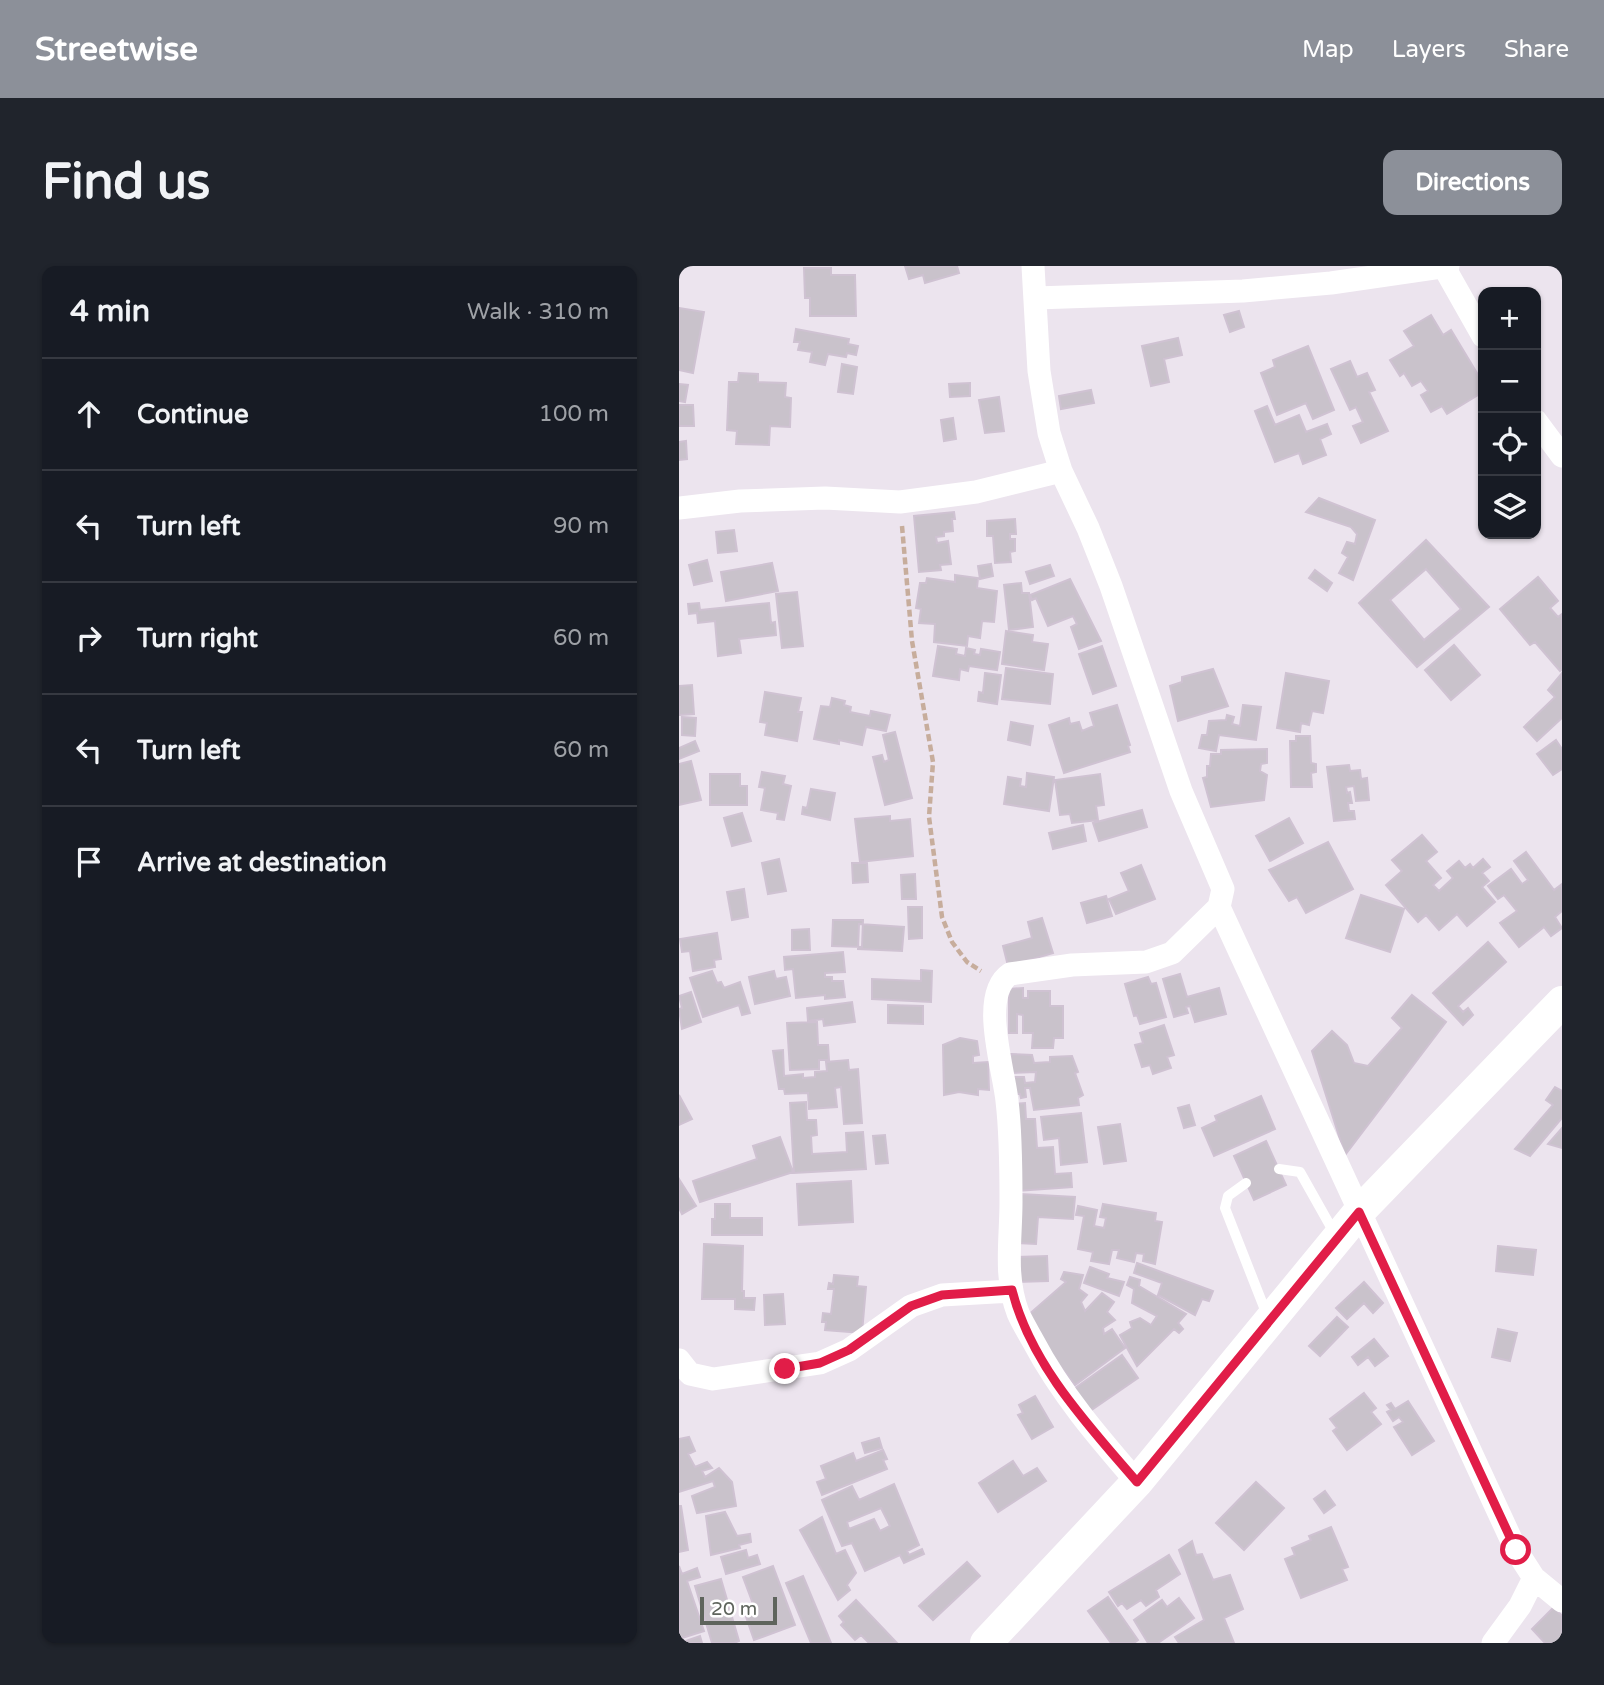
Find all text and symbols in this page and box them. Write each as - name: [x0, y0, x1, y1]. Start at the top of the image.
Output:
- text: Streetwise: [35, 30, 198, 69]
- text: Map: [1302, 35, 1354, 64]
- text: Layers: [1392, 35, 1466, 64]
- text: Share: [1504, 35, 1569, 64]
- button: Directions: [1383, 150, 1562, 215]
- text: Find us: [42, 153, 210, 212]
- map controls: [1478, 287, 1541, 539]
- button: +: [1478, 287, 1541, 350]
- text: 4 min: [70, 293, 150, 330]
- text: Walk · 310 m: [467, 298, 609, 326]
- button: −: [1478, 350, 1541, 413]
- icon: ahead: [70, 395, 108, 433]
- text: Continue: [137, 399, 249, 430]
- text: 100 m: [539, 400, 609, 428]
- button: locate: [1478, 413, 1541, 476]
- button: layers: [1478, 476, 1541, 539]
- icon: left: [70, 507, 108, 545]
- text: Turn left: [137, 511, 240, 542]
- text: 90 m: [553, 512, 609, 540]
- icon: right: [70, 619, 108, 657]
- text: Turn right: [137, 623, 258, 654]
- text: 60 m: [553, 624, 609, 652]
- icon: left: [70, 731, 108, 769]
- text: Turn left: [137, 735, 240, 766]
- text: 60 m: [553, 736, 609, 764]
- icon: arrive: [70, 843, 108, 881]
- text: Arrive at destination: [137, 847, 387, 878]
- route end: [769, 1353, 800, 1384]
- route start: [1500, 1534, 1531, 1565]
- scale bar: [700, 1594, 777, 1626]
- text: 20 m: [711, 1598, 757, 1620]

